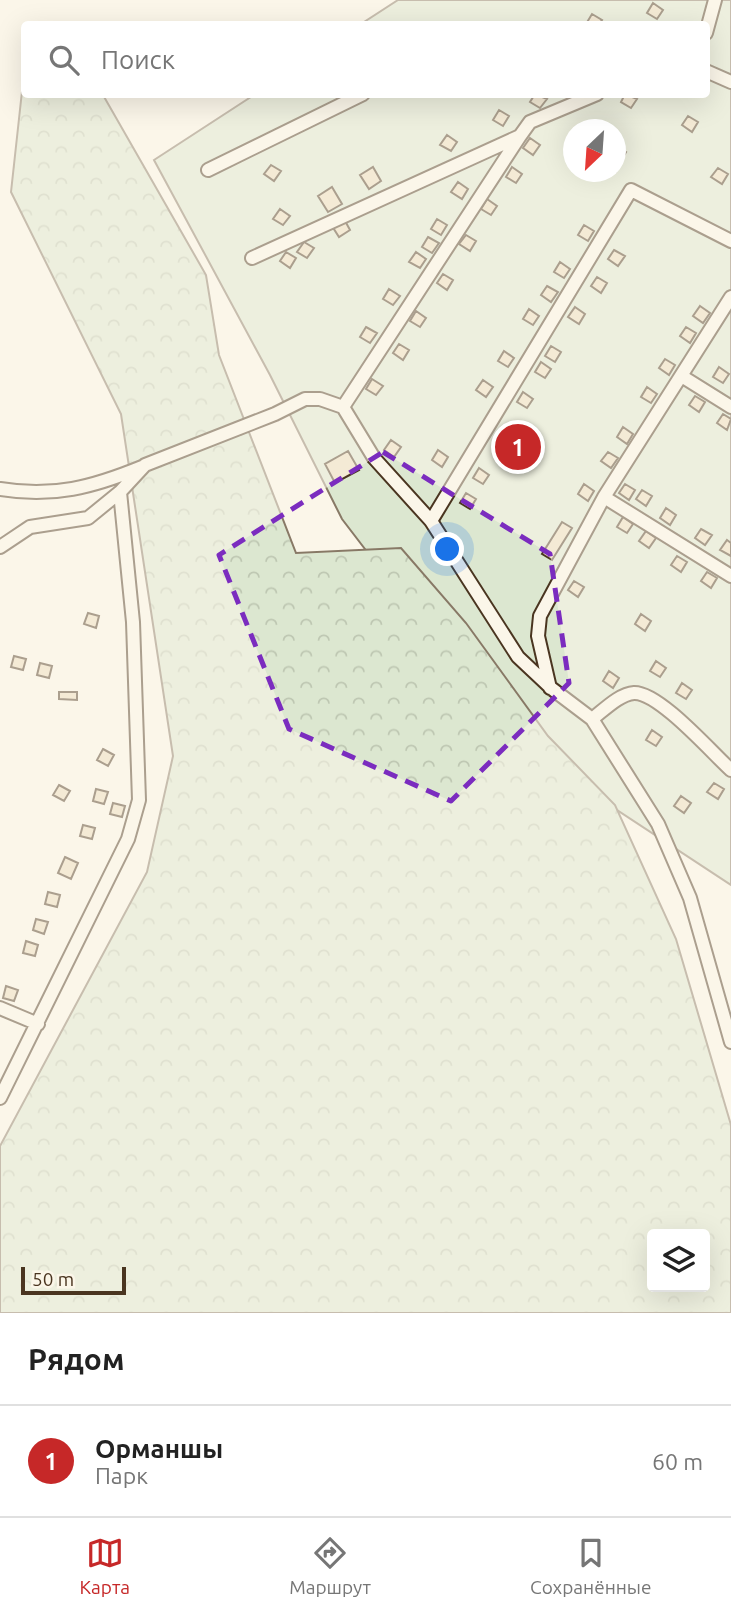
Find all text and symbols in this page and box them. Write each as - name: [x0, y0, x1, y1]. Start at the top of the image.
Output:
- search box: [21, 21, 710, 98]
- icon: search: [45, 41, 83, 79]
- text: Поиск: [101, 45, 175, 74]
- north arrow: [563, 119, 626, 182]
- pin: 1: [495, 421, 541, 473]
- your location: [430, 532, 464, 566]
- map controls: [647, 1229, 710, 1292]
- button: layers: [647, 1229, 710, 1292]
- scale bar: [21, 1264, 126, 1296]
- text: 50 m: [32, 1268, 74, 1290]
- text: Рядом: [28, 1342, 124, 1376]
- text: Орманшы: [95, 1434, 223, 1463]
- text: 1: [45, 1449, 57, 1474]
- text: 60 m: [652, 1449, 703, 1474]
- text: Парк: [95, 1463, 148, 1488]
- tab: Карта: [80, 1534, 130, 1598]
- tab: Маршрут: [289, 1534, 371, 1598]
- tab: Сохранённые: [530, 1534, 652, 1598]

